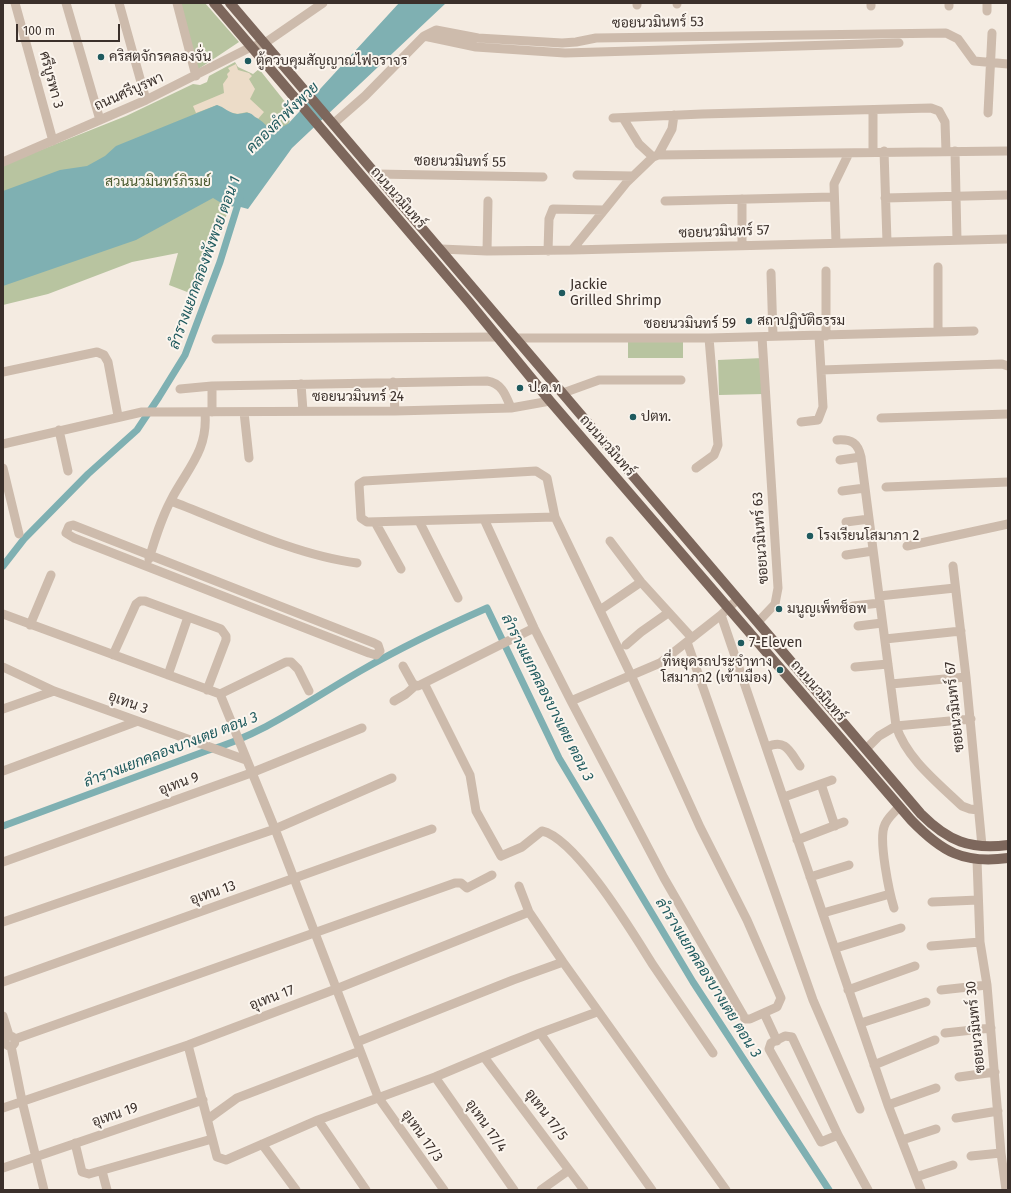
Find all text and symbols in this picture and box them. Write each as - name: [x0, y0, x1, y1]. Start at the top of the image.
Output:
- street label: ซอยนวมินทร์ 53: [612, 14, 704, 32]
- scale bar: [18, 16, 122, 42]
- text: 100 m: [23, 24, 55, 38]
- place label: คริสตจักรคลองจั่น: [109, 49, 211, 65]
- street label: ศรีบูรพา 3: [35, 50, 67, 110]
- marker: คริสตจักรคลองจั่น: [96, 52, 106, 62]
- place label: ตู้ควบคุมสัญญาณไฟจราจร: [256, 53, 407, 69]
- marker: ตู้ควบคุมสัญญาณไฟจราจร: [243, 56, 253, 66]
- street label: ถนนศรีบูรพา: [92, 69, 166, 115]
- water label: คลองลำพังพวย: [243, 79, 323, 157]
- street label: ซอยนวมินทร์ 55: [414, 153, 506, 171]
- street label: ถนนนวมินทร์: [367, 164, 429, 232]
- park label: สวนนวมินทร์ภิรมย์: [105, 174, 211, 190]
- water label: ลำรางแยกคลองพังพวย ตอน 1: [165, 174, 245, 352]
- street label: ซอยนวมินทร์ 57: [678, 222, 770, 242]
- place label: Jackie Grilled Shrimp: [570, 277, 662, 310]
- marker: Jackie Grilled Shrimp: [557, 288, 567, 298]
- place label: สถาปฏิบัติธรรม: [757, 313, 845, 329]
- street label: ซอยนวมินทร์ 59: [644, 316, 736, 332]
- marker: สถาปฏิบัติธรรม: [744, 316, 754, 326]
- place label: ป.ด.ท: [528, 380, 561, 396]
- marker: ป.ด.ท: [515, 383, 525, 393]
- street label: ซอยนวมินทร์ 24: [312, 389, 404, 405]
- place label: ปตท.: [641, 409, 671, 425]
- street label: ถนนนวมินทร์: [576, 412, 638, 480]
- marker: ปตท.: [628, 412, 638, 422]
- street label: ซอยนวมินทร์ 63: [749, 491, 773, 585]
- place label: โรงเรียนโสมาภา 2: [818, 528, 919, 544]
- marker: โรงเรียนโสมาภา 2: [805, 531, 815, 541]
- place label: มนูญเพ็ทช็อพ: [787, 601, 867, 617]
- marker: มนูญเพ็ทช็อพ: [774, 604, 784, 614]
- water label: ลำรางแยกคลองบางเตย ตอน 3: [497, 611, 597, 785]
- place label: 7-Eleven: [749, 635, 803, 651]
- marker: 7-Eleven: [736, 638, 746, 648]
- place label: ที่หยุดรถประจำทาง โสมาภา2 (เข้าเมือง): [661, 654, 772, 686]
- street label: ถนนนวมินทร์: [787, 657, 849, 725]
- street label: ซอยนวมินทร์ 67: [942, 661, 968, 753]
- marker: ที่หยุดรถประจำทาง โสมาภา2 (เข้าเมือง): [775, 665, 785, 675]
- street label: อุเทน 3: [106, 688, 150, 718]
- water label: ลำรางแยกคลองบางเตย ตอน 3: [81, 708, 261, 792]
- street label: อุเทน 9: [157, 769, 201, 799]
- street label: อุเทน 13: [188, 877, 238, 909]
- water label: ลำรางแยกคลองบางเตย ตอน 3: [651, 895, 765, 1061]
- street label: ซอยนวมินทร์ 30: [963, 980, 989, 1074]
- street label: อุเทน 17: [247, 982, 297, 1014]
- street label: อุเทน 17/5: [521, 1086, 571, 1144]
- street label: อุเทน 17/4: [462, 1097, 510, 1155]
- street label: อุเทน 19: [90, 1099, 140, 1131]
- street label: อุเทน 17/3: [398, 1107, 446, 1165]

